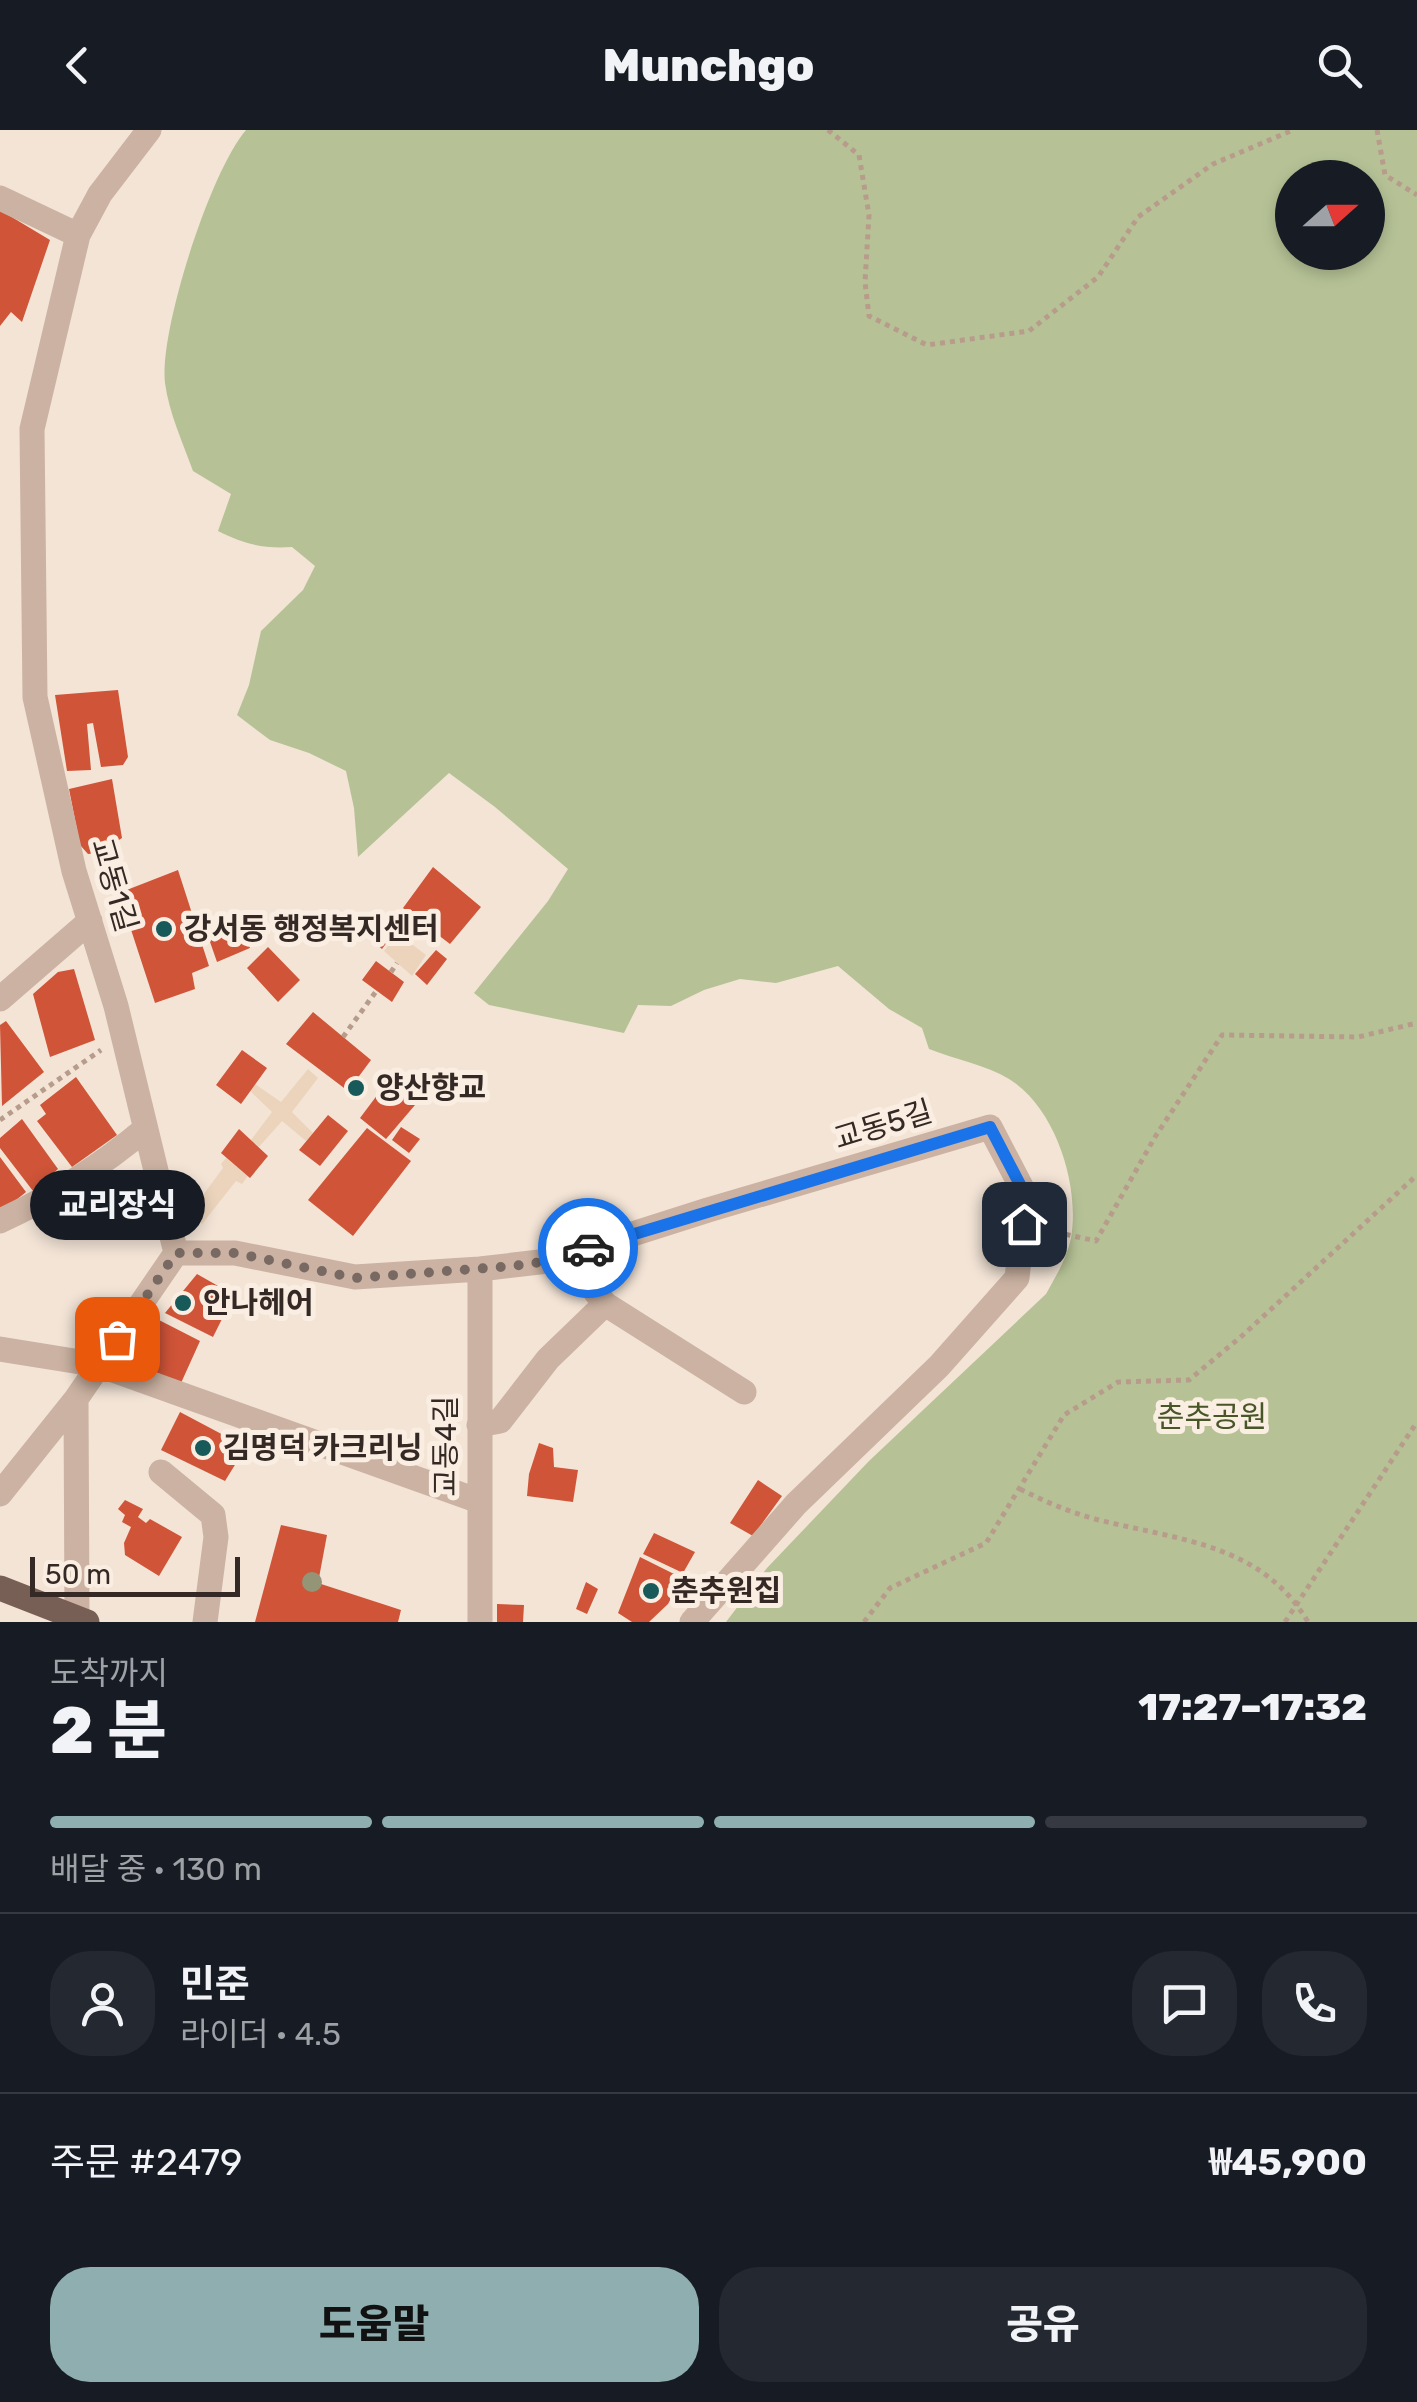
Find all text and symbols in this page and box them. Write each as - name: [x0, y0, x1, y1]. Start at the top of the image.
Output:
- icon: back: [50, 38, 105, 93]
- icon: search: [1312, 38, 1367, 93]
- text: Munchgo: [603, 39, 814, 92]
- north arrow: [1275, 160, 1385, 270]
- map controls: [1275, 160, 1385, 270]
- street label: 교동1길: [84, 834, 144, 936]
- place label: 강서동 행정복지센터: [184, 911, 439, 947]
- marker: 강서동 행정복지센터: [153, 918, 175, 940]
- place label: 양산향교: [376, 1070, 486, 1106]
- marker: 양산향교: [345, 1077, 367, 1099]
- street label: 교동5길: [830, 1093, 936, 1157]
- callout: 교리장식: [29, 1169, 204, 1239]
- pin: [982, 1182, 1067, 1267]
- text: 교리장식: [59, 1186, 176, 1224]
- icon: home: [997, 1197, 1052, 1252]
- courier: [538, 1198, 638, 1298]
- icon: car: [561, 1221, 616, 1276]
- place label: 안나헤어: [203, 1285, 313, 1321]
- marker: 안나헤어: [172, 1292, 194, 1314]
- pin: [75, 1297, 160, 1382]
- icon: bag: [90, 1312, 145, 1367]
- street label: 교동4길: [428, 1395, 464, 1497]
- park label: 춘추공원: [1157, 1399, 1267, 1435]
- place label: 김명덕 카크리닝: [223, 1430, 423, 1466]
- marker: 김명덕 카크리닝: [192, 1437, 214, 1459]
- scale bar: [30, 1552, 240, 1596]
- text: 50 m: [45, 1558, 111, 1591]
- place label: 춘추원집: [671, 1573, 781, 1609]
- marker: 춘추원집: [640, 1580, 662, 1602]
- text: 도착까지: [50, 1654, 168, 1692]
- text: 17:27–17:32: [1138, 1684, 1367, 1730]
- text: 2 분: [50, 1692, 167, 1769]
- text: 배달 중 · 130 m: [50, 1850, 262, 1888]
- button: person: [50, 1951, 155, 2056]
- button: chat: [1132, 1951, 1237, 2056]
- button: phone: [1262, 1951, 1367, 2056]
- text: 민준: [180, 1961, 250, 2007]
- text: 라이더 · 4.5: [180, 2015, 341, 2053]
- text: 주문 #2479: [50, 2139, 243, 2185]
- text: ₩45,900: [1209, 2139, 1367, 2185]
- button: 도움말: [50, 2267, 699, 2382]
- button: 공유: [719, 2267, 1367, 2382]

